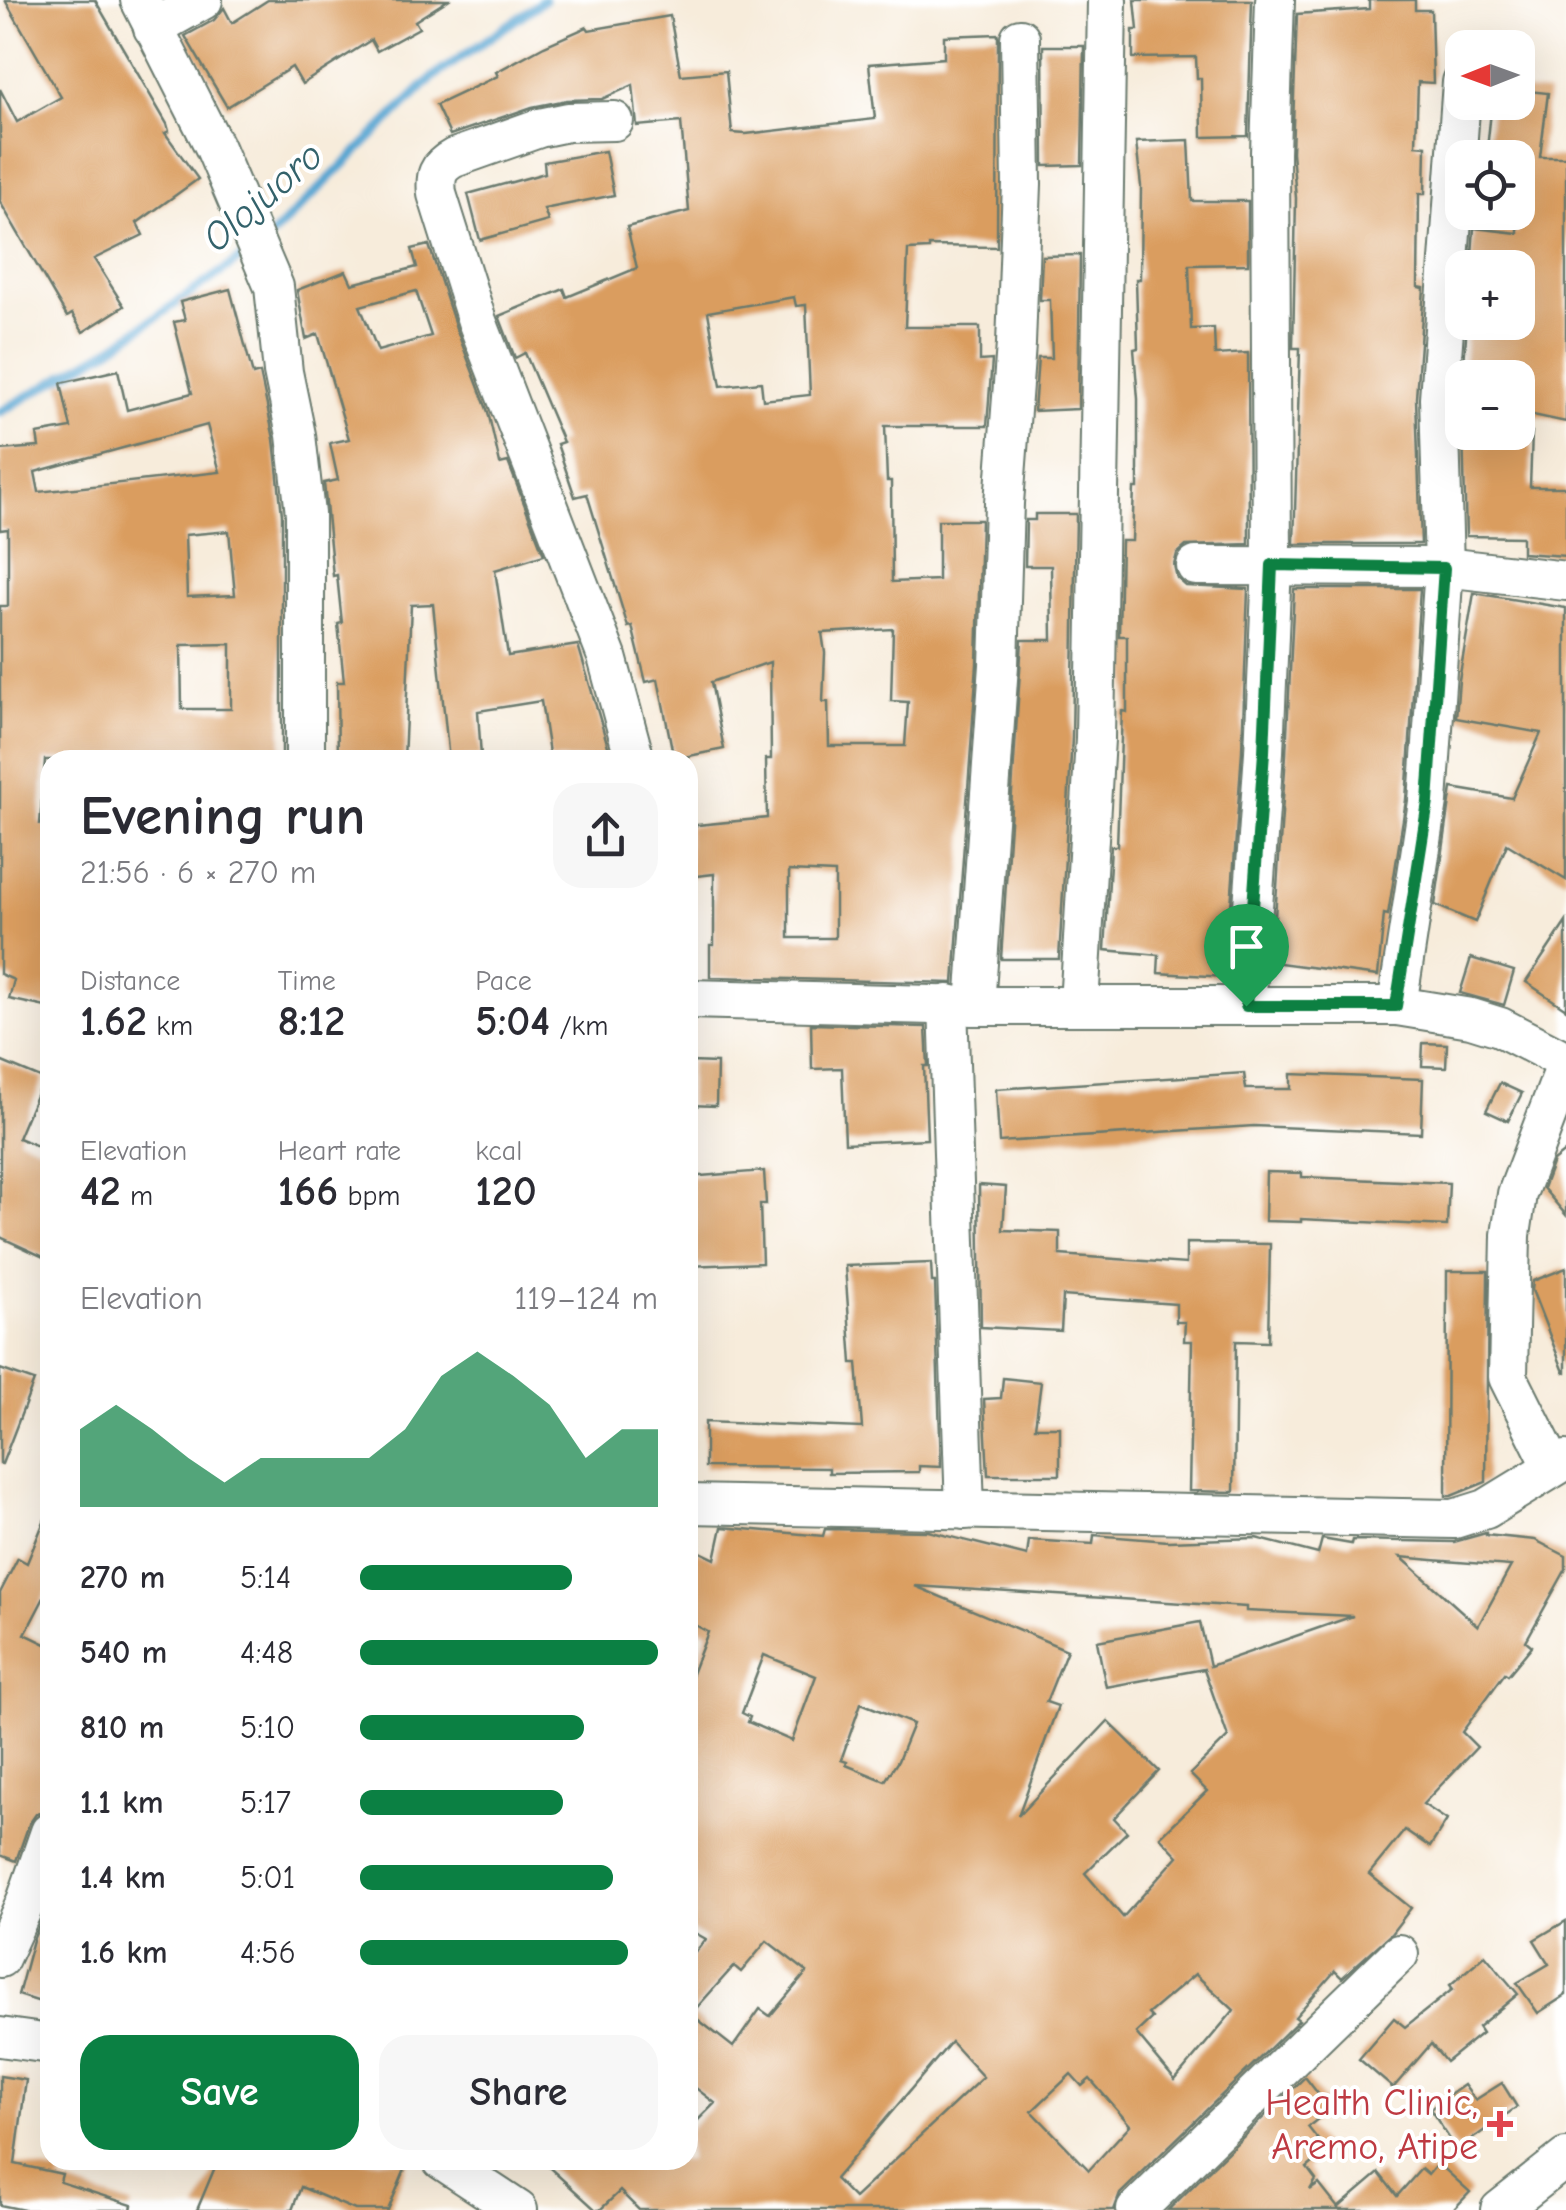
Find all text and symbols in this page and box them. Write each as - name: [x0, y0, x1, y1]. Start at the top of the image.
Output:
- north arrow: [1445, 30, 1535, 120]
- map controls: [1445, 30, 1535, 450]
- water label: Olojuoro: [193, 132, 332, 261]
- button: locate: [1445, 140, 1535, 230]
- button: +: [1445, 250, 1535, 340]
- button: −: [1445, 360, 1535, 450]
- button: share: [553, 783, 658, 888]
- text: Evening run: [80, 784, 365, 848]
- text: 21:56 · 6 × 270 m: [80, 854, 316, 891]
- pin: [1204, 904, 1289, 1007]
- icon: arrive: [1219, 919, 1274, 974]
- text: Distance: [80, 965, 180, 997]
- text: Time: [278, 965, 336, 997]
- text: Pace: [475, 965, 532, 997]
- text: 1.62: [80, 997, 147, 1046]
- text: 8:12: [278, 997, 345, 1046]
- text: 5:04: [475, 997, 550, 1046]
- text: km: [147, 1010, 193, 1042]
- text: /km: [550, 1010, 608, 1042]
- text: Elevation: [80, 1135, 187, 1167]
- text: Heart rate: [278, 1135, 401, 1167]
- text: kcal: [475, 1135, 522, 1167]
- text: 42: [80, 1167, 121, 1216]
- text: 166: [278, 1167, 338, 1216]
- text: 120: [475, 1167, 537, 1216]
- text: m: [121, 1180, 153, 1212]
- text: bpm: [338, 1180, 400, 1212]
- text: Elevation: [80, 1280, 203, 1317]
- text: 119–124 m: [515, 1280, 658, 1317]
- text: 270 m: [80, 1559, 165, 1596]
- text: 5:14: [240, 1559, 291, 1596]
- text: 540 m: [80, 1634, 167, 1671]
- text: 4:48: [240, 1634, 293, 1671]
- text: 810 m: [80, 1709, 164, 1746]
- text: 5:10: [240, 1709, 295, 1746]
- text: 1.1 km: [80, 1784, 163, 1821]
- text: 5:17: [240, 1784, 291, 1821]
- text: 1.4 km: [80, 1859, 166, 1896]
- text: 5:01: [240, 1859, 295, 1896]
- text: 1.6 km: [80, 1934, 168, 1971]
- text: 4:56: [240, 1934, 296, 1971]
- button: Save: [80, 2035, 359, 2150]
- button: Share: [379, 2035, 658, 2150]
- place label: Health Clinic, Aremo, Atipe: [1265, 2081, 1478, 2169]
- marker: Health Clinic, Aremo, Atipe: [1487, 2111, 1513, 2137]

